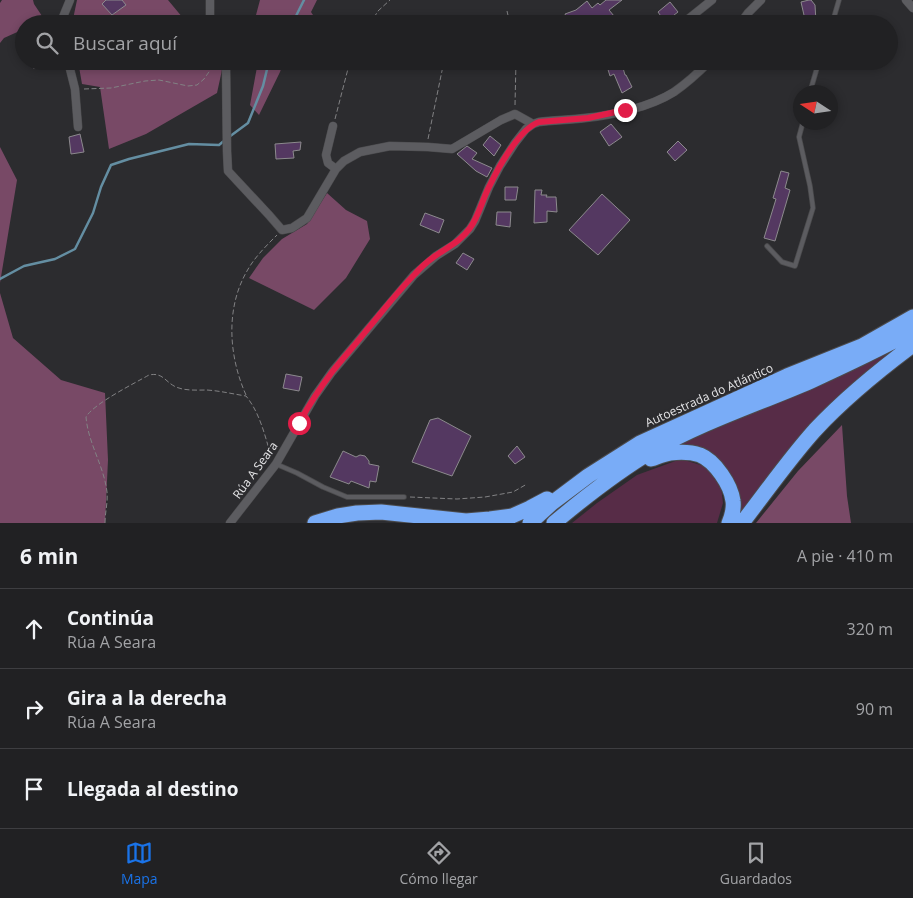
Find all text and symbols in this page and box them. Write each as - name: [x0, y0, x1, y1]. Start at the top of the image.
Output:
- search box: [15, 15, 898, 70]
- icon: search: [33, 29, 61, 57]
- text: Buscar aquí: [73, 30, 177, 56]
- north arrow: [793, 85, 838, 130]
- route end: [614, 99, 637, 122]
- street label: Autoestrada do Atlántico: [642, 359, 776, 431]
- route start: [288, 412, 311, 435]
- street label: Rúa A Seara: [228, 438, 282, 502]
- text: 6 min: [20, 542, 78, 570]
- text: A pie · 410 m: [797, 545, 893, 567]
- text: Continúa: [67, 605, 154, 631]
- icon: ahead: [20, 615, 48, 643]
- text: 320 m: [847, 618, 893, 640]
- text: Rúa A Seara: [67, 631, 156, 653]
- text: Gira a la derecha: [67, 685, 227, 711]
- icon: right: [20, 695, 48, 723]
- text: 90 m: [856, 698, 893, 720]
- text: Rúa A Seara: [67, 711, 156, 733]
- icon: arrive: [20, 775, 48, 803]
- text: Llegada al destino: [67, 776, 239, 802]
- tab: Mapa: [121, 839, 158, 888]
- tab: Cómo llegar: [400, 839, 478, 888]
- tab: Guardados: [720, 839, 792, 888]

